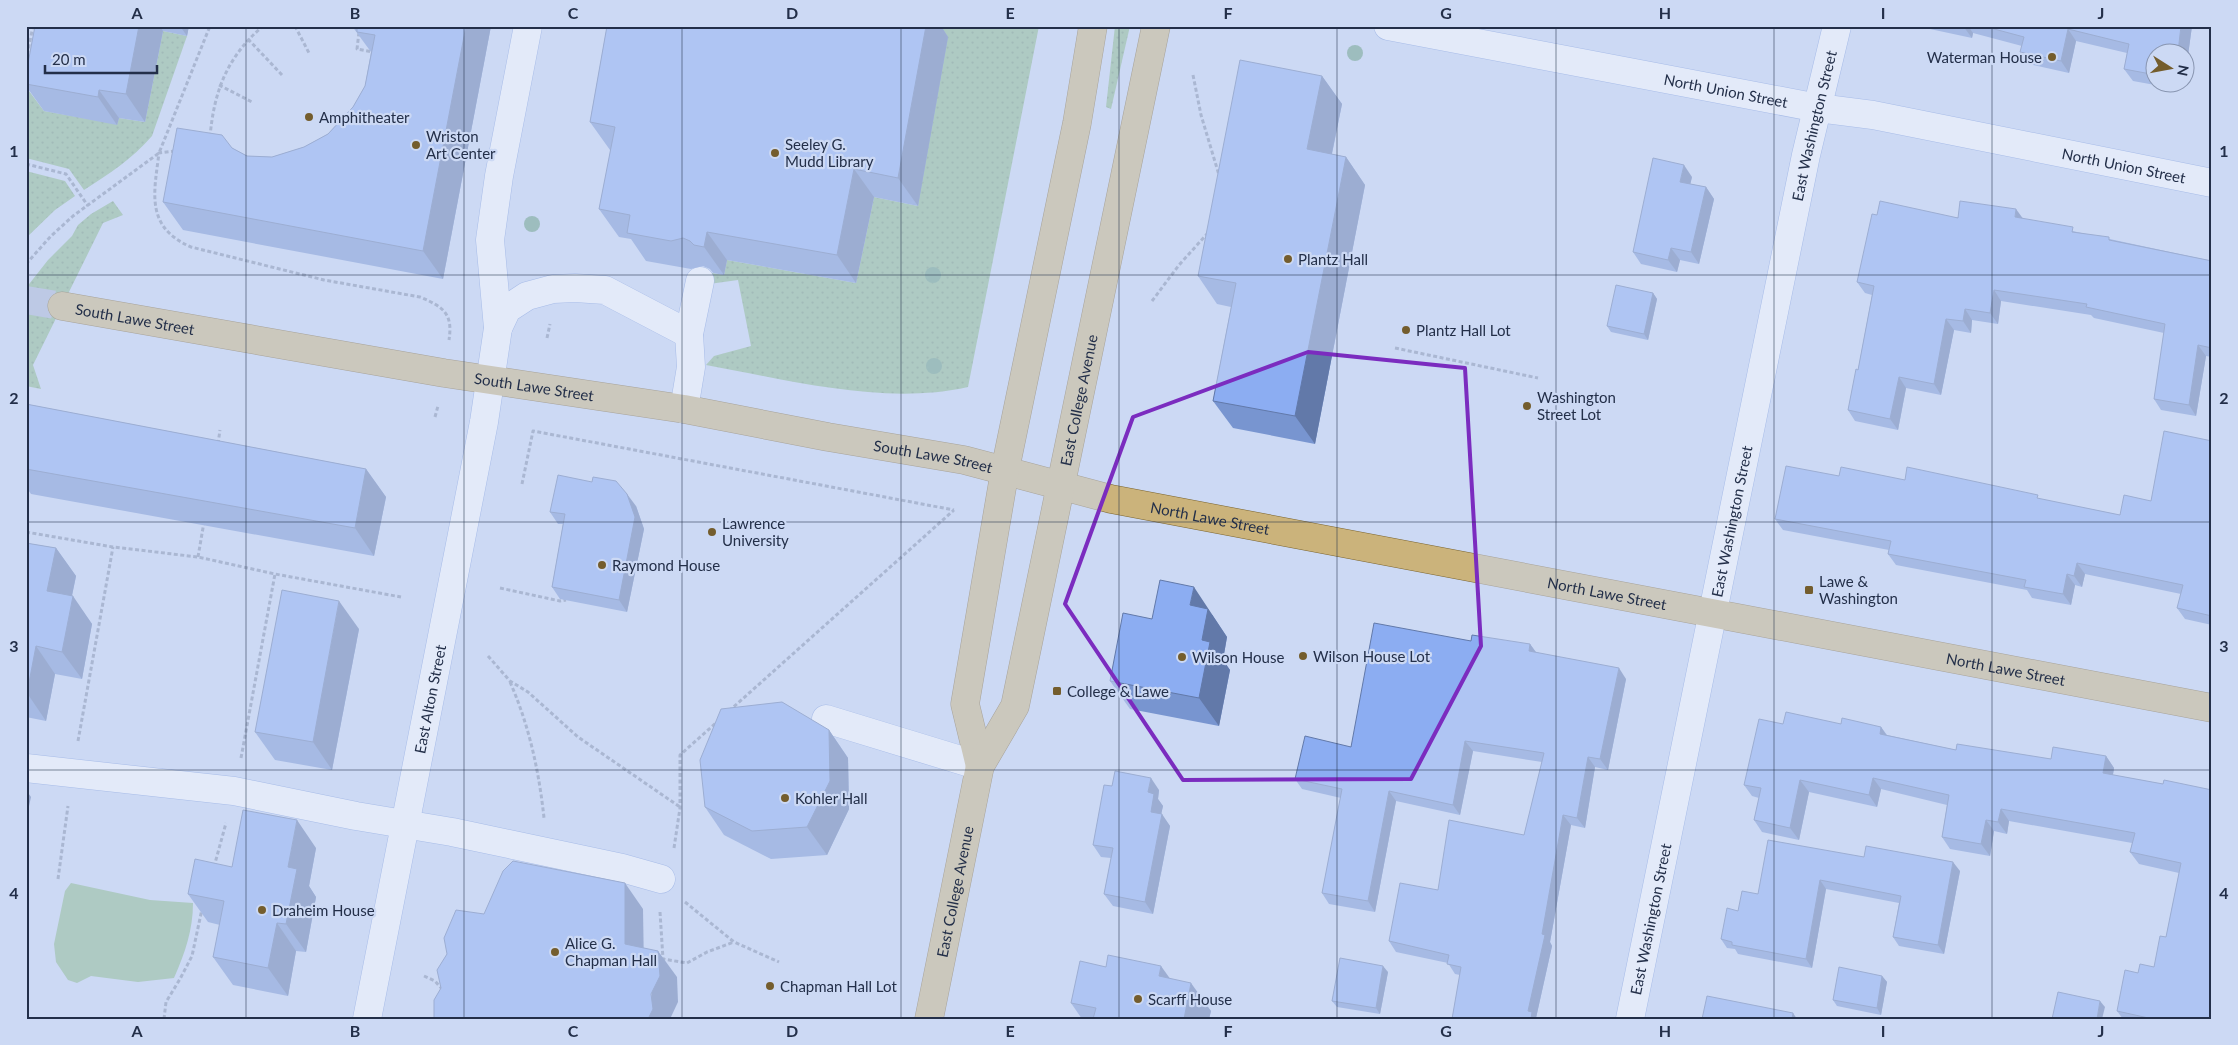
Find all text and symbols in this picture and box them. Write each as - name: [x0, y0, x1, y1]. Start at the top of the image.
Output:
- text: A: [130, 3, 143, 22]
- text: B: [350, 3, 360, 22]
- text: C: [568, 3, 579, 22]
- text: D: [786, 3, 798, 22]
- text: E: [1005, 3, 1015, 22]
- text: F: [1223, 3, 1233, 22]
- text: G: [1440, 3, 1452, 22]
- text: H: [1659, 3, 1671, 22]
- text: I: [1881, 3, 1885, 22]
- text: J: [2098, 3, 2104, 22]
- scale bar: [45, 42, 158, 74]
- north arrow: [2146, 42, 2196, 92]
- street label: East Washington Street: [1788, 48, 1840, 203]
- place label: Waterman House: [1927, 48, 2042, 66]
- text: 20 m: [52, 50, 86, 68]
- marker: Waterman House: [2046, 51, 2058, 63]
- text: N: [2174, 64, 2193, 77]
- street label: North Union Street: [1662, 70, 1790, 111]
- place label: Amphitheater: [319, 108, 410, 126]
- marker: Amphitheater: [303, 111, 315, 123]
- place label: Wriston Art Center: [426, 127, 496, 162]
- place label: Seeley G. Mudd Library: [785, 135, 874, 170]
- marker: Wriston Art Center: [410, 139, 422, 151]
- text: 1: [9, 141, 19, 160]
- text: 1: [2219, 141, 2229, 160]
- street label: North Union Street: [2060, 144, 2188, 187]
- marker: Seeley G. Mudd Library: [769, 147, 781, 159]
- place label: Plantz Hall: [1298, 250, 1368, 268]
- marker: Plantz Hall: [1282, 253, 1294, 265]
- street label: South Lawe Street: [74, 299, 196, 338]
- place label: Plantz Hall Lot: [1416, 321, 1511, 339]
- marker: Plantz Hall Lot: [1400, 324, 1412, 336]
- street label: East College Avenue: [1056, 333, 1101, 467]
- street label: South Lawe Street: [473, 369, 596, 404]
- text: 2: [9, 388, 19, 407]
- place label: Washington Street Lot: [1537, 388, 1616, 423]
- text: 2: [2219, 388, 2229, 407]
- marker: Washington Street Lot: [1521, 400, 1533, 412]
- street label: South Lawe Street: [872, 436, 995, 476]
- street label: East Washington Street: [1707, 443, 1756, 598]
- street label: North Lawe Street: [1149, 498, 1272, 538]
- place label: Lawrence University: [722, 514, 789, 549]
- marker: Lawrence University: [706, 526, 718, 538]
- place label: Raymond House: [612, 556, 720, 574]
- marker: Raymond House: [596, 559, 608, 571]
- place label: Lawe & Washington: [1819, 572, 1898, 607]
- street label: North Lawe Street: [1546, 573, 1669, 613]
- marker: Lawe & Washington: [1803, 584, 1815, 596]
- text: 3: [9, 636, 19, 655]
- text: 3: [2219, 636, 2229, 655]
- street label: East Alton Street: [410, 643, 449, 755]
- place label: Wilson House Lot: [1313, 647, 1431, 665]
- place label: Wilson House: [1192, 648, 1284, 666]
- street label: North Lawe Street: [1945, 649, 2067, 689]
- marker: Wilson House Lot: [1297, 650, 1309, 662]
- marker: Wilson House: [1176, 651, 1188, 663]
- place label: College & Lawe: [1067, 682, 1169, 700]
- marker: College & Lawe: [1051, 685, 1063, 697]
- place label: Kohler Hall: [795, 789, 867, 807]
- marker: Kohler Hall: [779, 792, 791, 804]
- street label: East College Avenue: [933, 824, 977, 959]
- street label: East Washington Street: [1626, 841, 1675, 996]
- text: 4: [9, 883, 19, 902]
- text: 4: [2219, 883, 2229, 902]
- place label: Draheim House: [272, 901, 375, 919]
- marker: Draheim House: [256, 904, 268, 916]
- place label: Alice G. Chapman Hall: [565, 934, 657, 969]
- marker: Alice G. Chapman Hall: [549, 946, 561, 958]
- place label: Chapman Hall Lot: [780, 977, 897, 995]
- marker: Chapman Hall Lot: [764, 980, 776, 992]
- place label: Scarff House: [1148, 990, 1232, 1008]
- marker: Scarff House: [1132, 993, 1144, 1005]
- text: A: [130, 1021, 143, 1040]
- text: B: [350, 1021, 360, 1040]
- text: C: [568, 1021, 579, 1040]
- text: D: [786, 1021, 798, 1040]
- text: E: [1005, 1021, 1015, 1040]
- text: F: [1223, 1021, 1233, 1040]
- text: G: [1440, 1021, 1452, 1040]
- text: H: [1659, 1021, 1671, 1040]
- text: I: [1881, 1021, 1885, 1040]
- text: J: [2098, 1021, 2104, 1040]

